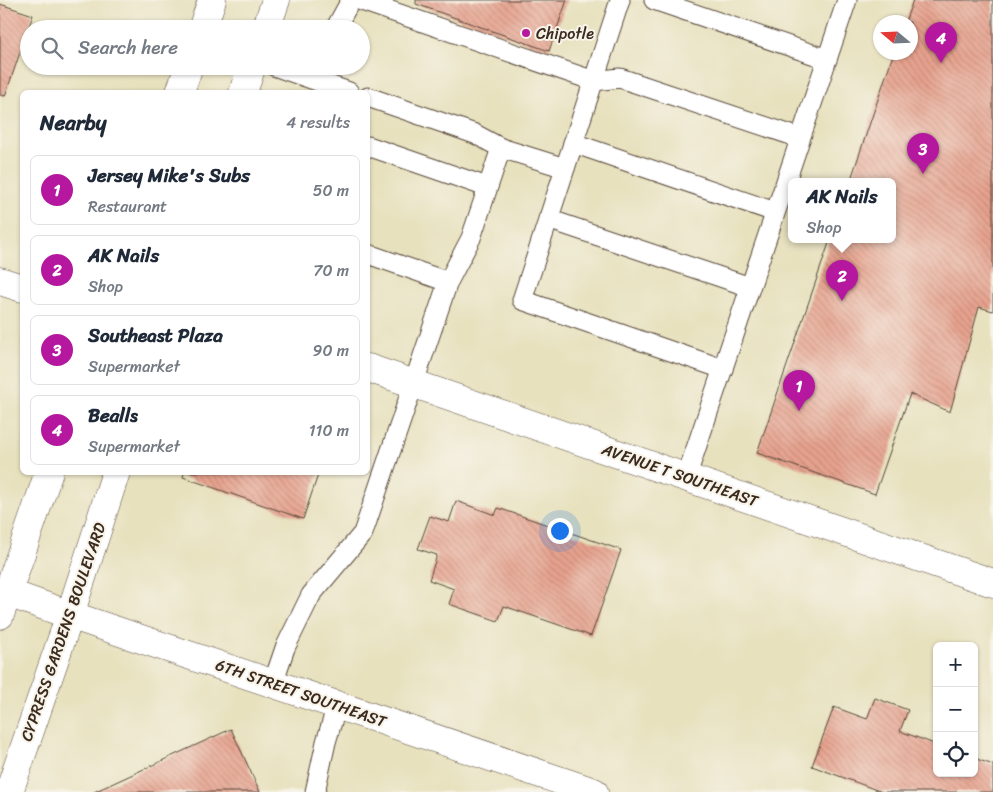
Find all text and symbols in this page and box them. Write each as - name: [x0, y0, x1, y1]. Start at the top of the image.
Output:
- north arrow: [873, 15, 918, 60]
- place label: Chipotle: [536, 19, 594, 48]
- search box: [20, 20, 370, 75]
- pin: 4: [925, 22, 957, 63]
- marker: Chipotle: [520, 27, 532, 39]
- text: Search here: [78, 31, 178, 64]
- icon: search: [38, 34, 66, 62]
- text: Nearby: [40, 104, 106, 142]
- text: 4 results: [286, 108, 350, 137]
- pin: 3: [907, 133, 939, 174]
- text: Jersey Mike's Subs: [88, 159, 250, 192]
- text: 1: [54, 176, 60, 205]
- text: 50 m: [313, 176, 349, 205]
- popup: [788, 178, 896, 243]
- text: AK Nails: [806, 180, 878, 213]
- text: Restaurant: [88, 192, 167, 221]
- text: Shop: [806, 213, 841, 242]
- text: AK Nails: [88, 239, 159, 272]
- text: 2: [52, 256, 62, 285]
- text: 70 m: [313, 256, 349, 285]
- pin: 2: [826, 260, 858, 301]
- text: Shop: [88, 272, 123, 301]
- text: Southeast Plaza: [88, 319, 223, 352]
- text: 3: [53, 336, 61, 365]
- text: 90 m: [313, 336, 349, 365]
- text: Supermarket: [88, 352, 180, 381]
- pin: 1: [783, 370, 815, 411]
- text: Bealls: [88, 399, 138, 432]
- text: 4: [52, 416, 62, 445]
- text: 110 m: [309, 416, 349, 445]
- text: Supermarket: [88, 432, 180, 461]
- street label: AVENUE T SOUTHEAST: [597, 434, 763, 516]
- street label: CYPRESS GARDENS BOULEVARD: [12, 518, 114, 745]
- your location: [547, 518, 573, 544]
- map controls: [933, 642, 978, 777]
- button: +: [933, 642, 978, 687]
- street label: 6TH STREET SOUTHEAST: [212, 650, 392, 736]
- button: −: [933, 687, 978, 732]
- button: locate: [933, 732, 978, 777]

